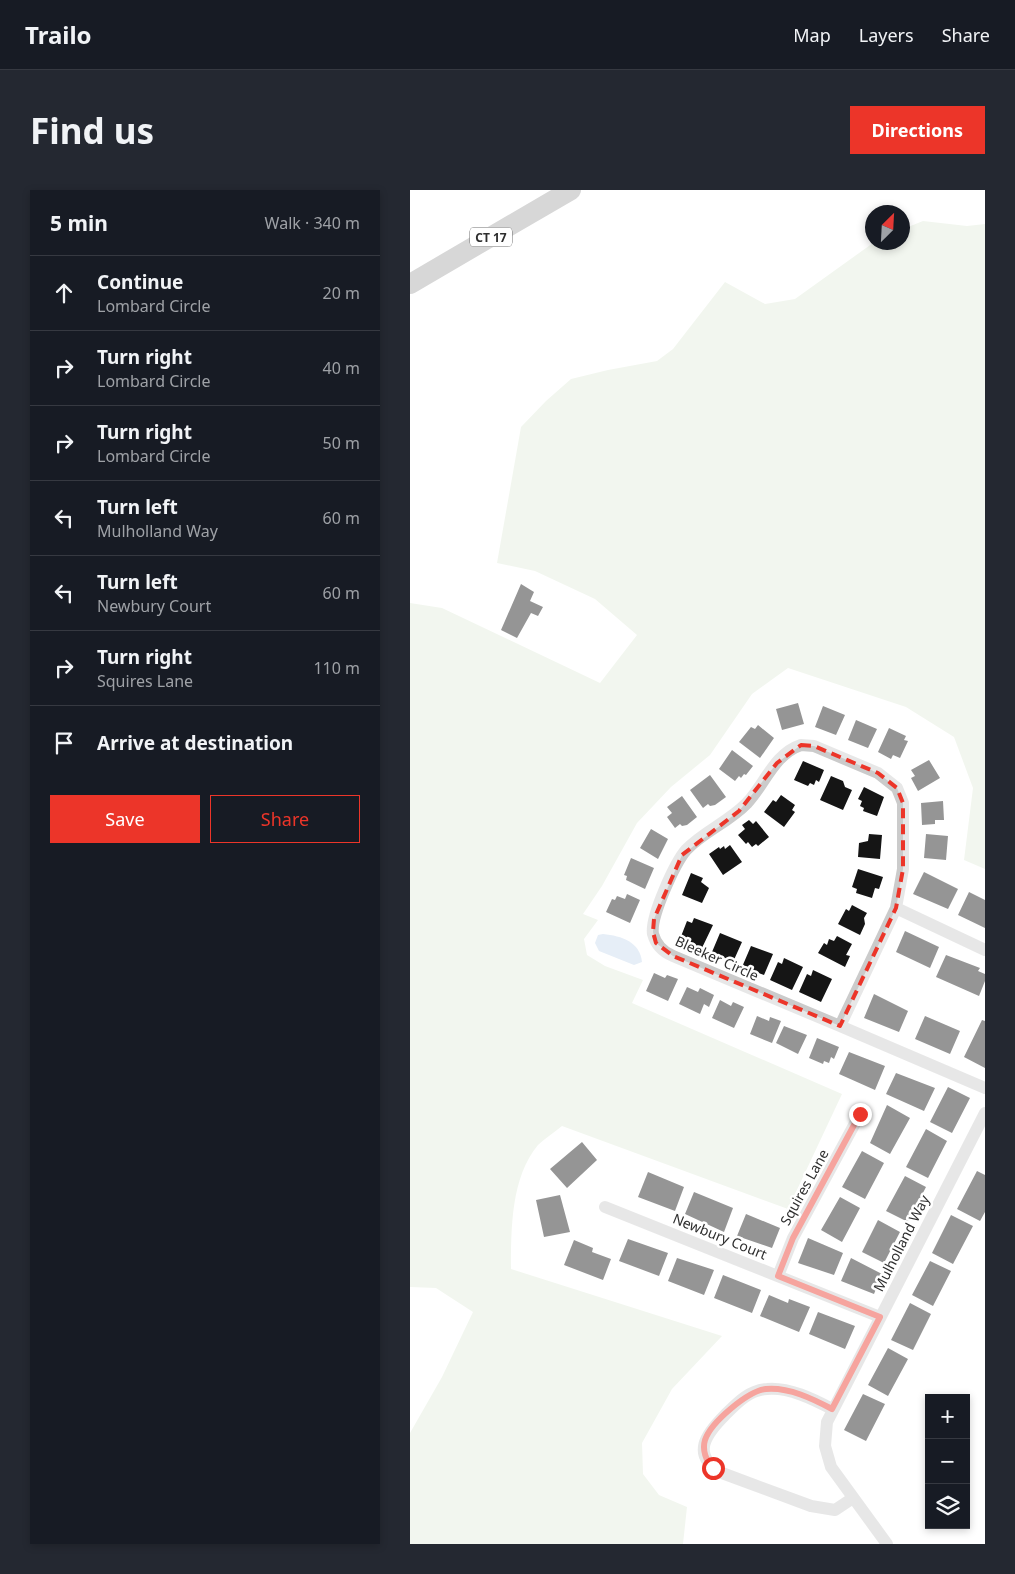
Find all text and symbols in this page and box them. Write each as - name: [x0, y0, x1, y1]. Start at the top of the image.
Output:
- text: Trailo: [25, 18, 92, 51]
- text: Map: [793, 23, 831, 47]
- text: Layers: [859, 23, 914, 47]
- text: Share: [942, 23, 990, 47]
- button: Directions: [850, 106, 985, 154]
- text: Find us: [30, 107, 154, 154]
- north arrow: [865, 205, 910, 250]
- text: 5 min: [50, 209, 108, 237]
- text: Walk · 340 m: [265, 212, 360, 234]
- road number: CT 17: [470, 228, 512, 246]
- text: Continue: [97, 269, 183, 295]
- icon: ahead: [50, 279, 78, 307]
- text: 20 m: [323, 282, 360, 304]
- text: Lombard Circle: [97, 295, 211, 317]
- text: Turn right: [97, 344, 192, 370]
- icon: right: [50, 354, 78, 382]
- text: 40 m: [323, 357, 360, 379]
- text: Lombard Circle: [97, 370, 211, 392]
- text: Turn right: [97, 419, 192, 445]
- icon: right: [50, 429, 78, 457]
- text: 50 m: [323, 432, 360, 454]
- text: Lombard Circle: [97, 445, 211, 467]
- text: Turn left: [97, 494, 178, 520]
- icon: left: [50, 504, 78, 532]
- text: 60 m: [323, 507, 360, 529]
- text: Mulholland Way: [97, 520, 218, 542]
- text: Turn left: [97, 569, 178, 595]
- icon: left: [50, 579, 78, 607]
- text: 60 m: [323, 582, 360, 604]
- text: Newbury Court: [97, 595, 211, 617]
- text: Turn right: [97, 644, 192, 670]
- icon: right: [50, 654, 78, 682]
- text: 110 m: [313, 657, 360, 679]
- text: Squires Lane: [97, 670, 193, 692]
- icon: arrive: [50, 729, 78, 757]
- text: Arrive at destination: [97, 730, 293, 756]
- button: Save: [50, 795, 200, 843]
- button: Share: [210, 795, 360, 843]
- street label: Bleeker Circle: [672, 931, 762, 985]
- route end: [849, 1103, 872, 1126]
- street label: Squires Lane: [775, 1146, 833, 1228]
- street label: Mulholland Way: [869, 1191, 934, 1294]
- street label: Newbury Court: [670, 1208, 770, 1264]
- map controls: [925, 1394, 970, 1529]
- button: +: [925, 1394, 970, 1439]
- button: −: [925, 1439, 970, 1484]
- route start: [702, 1457, 725, 1480]
- button: layers: [925, 1484, 970, 1529]

